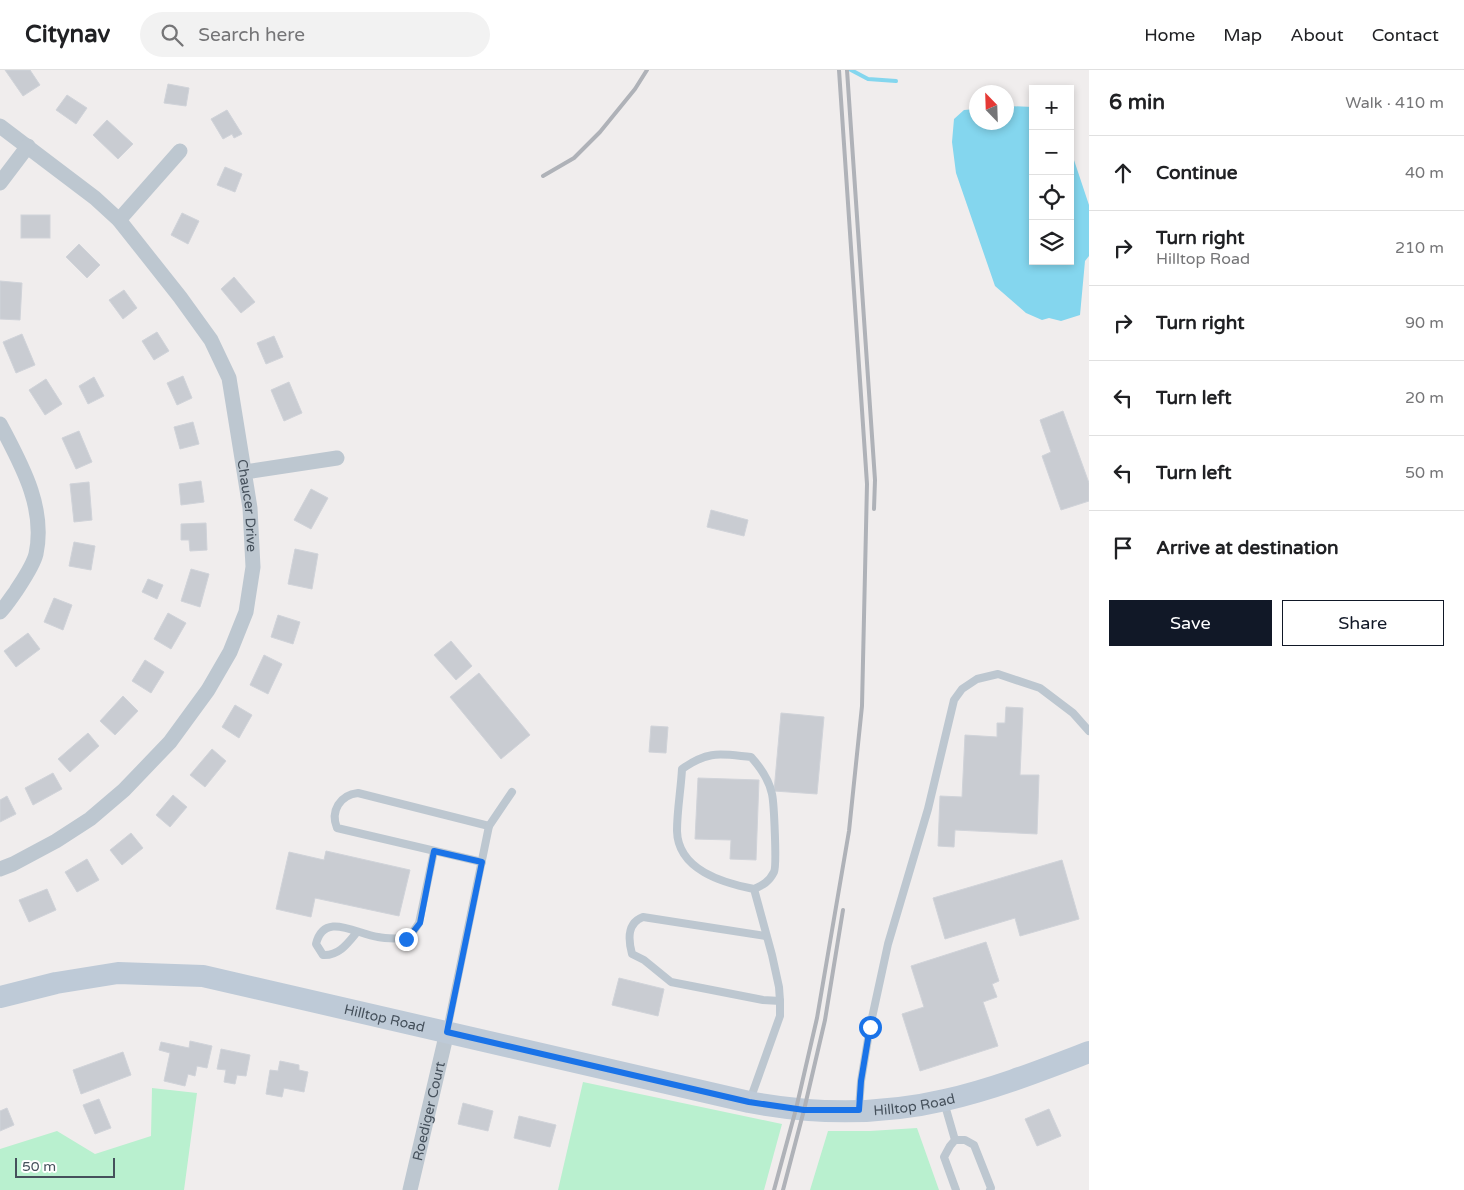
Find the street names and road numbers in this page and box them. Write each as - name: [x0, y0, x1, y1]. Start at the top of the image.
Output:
- street label: Chaucer Drive: [233, 458, 260, 552]
- street label: Hilltop Road: [342, 1001, 427, 1036]
- street label: Roediger Court: [409, 1059, 449, 1163]
- street label: Hilltop Road: [873, 1090, 957, 1119]

